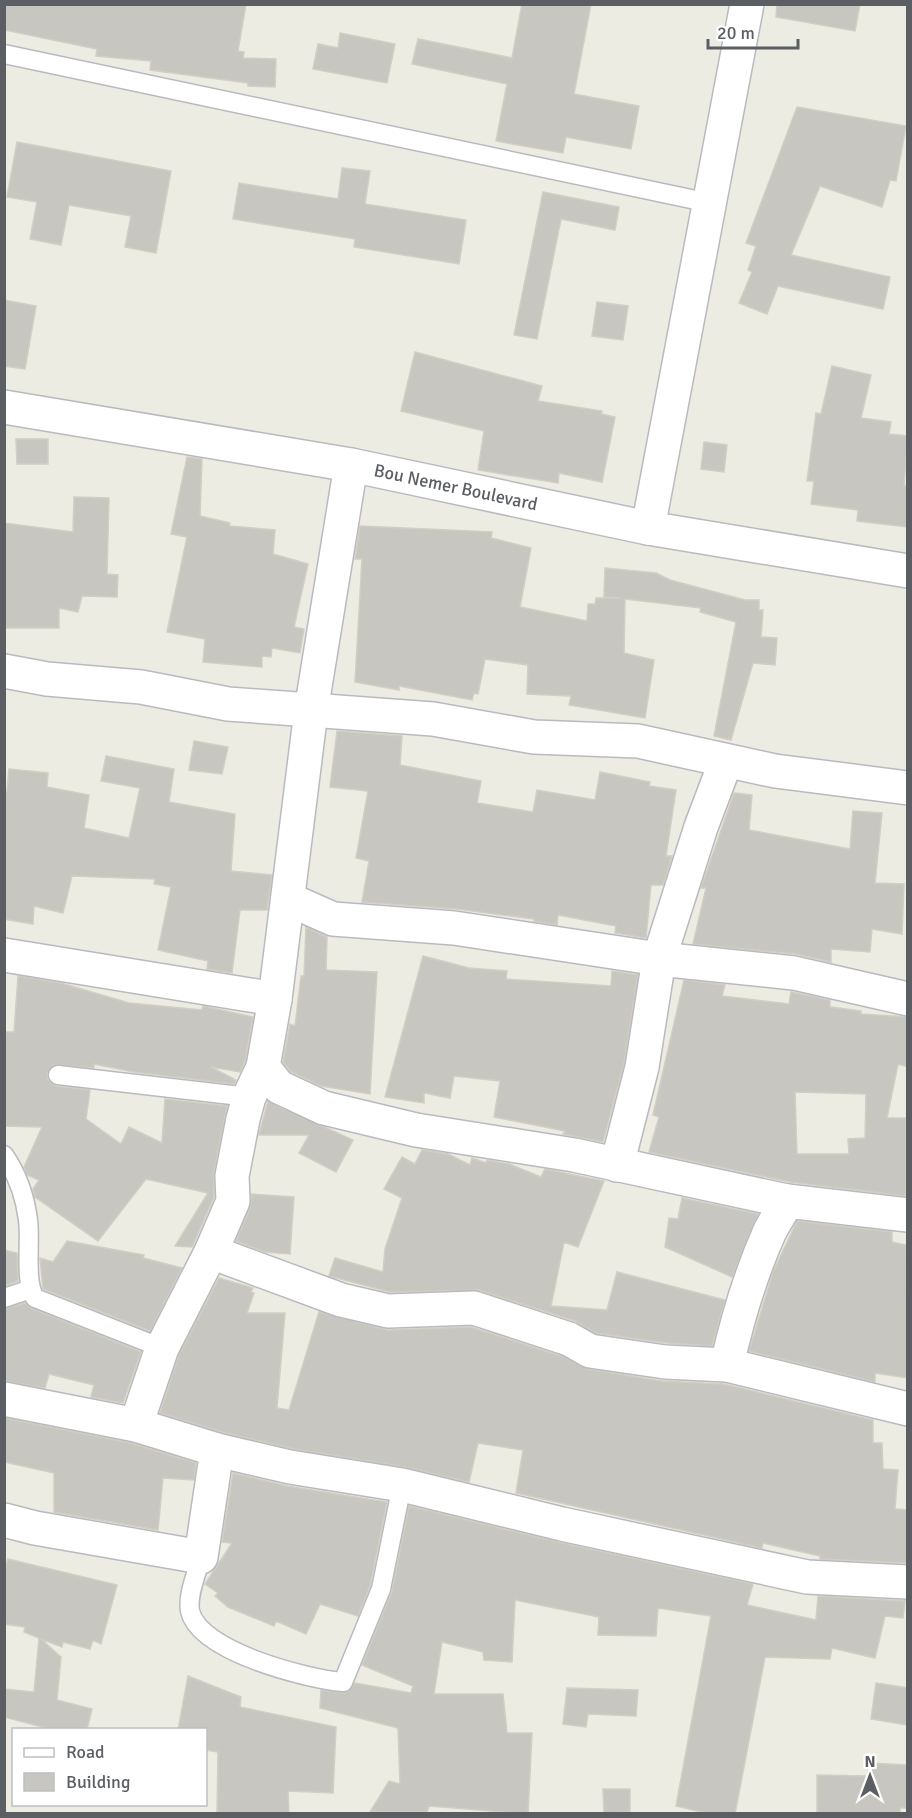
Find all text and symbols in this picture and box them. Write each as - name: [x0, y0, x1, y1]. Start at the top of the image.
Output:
- scale bar: [708, 12, 798, 50]
- text: 20 m: [717, 22, 755, 44]
- street label: Bou Nemer Boulevard: [372, 459, 540, 515]
- legend: [12, 1728, 207, 1806]
- text: Road: [66, 1741, 105, 1763]
- north arrow: [840, 1746, 900, 1806]
- text: N: [864, 1752, 876, 1772]
- text: Building: [66, 1771, 130, 1793]

